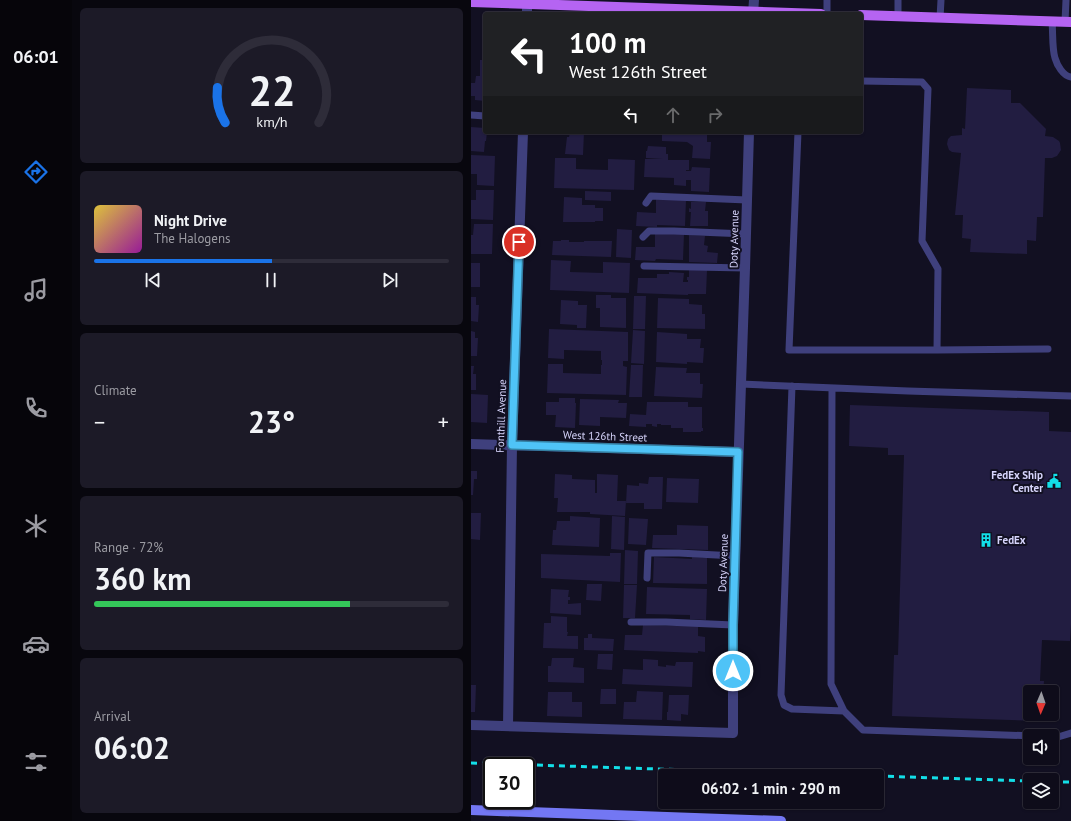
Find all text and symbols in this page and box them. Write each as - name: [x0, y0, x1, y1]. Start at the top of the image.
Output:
- text: 100 m: [569, 24, 646, 61]
- icon: left: [503, 28, 555, 80]
- text: 06:01: [13, 45, 59, 68]
- text: West 126th Street: [569, 60, 707, 83]
- text: 22: [248, 64, 295, 117]
- icon: left: [620, 104, 642, 126]
- icon: ahead: [662, 104, 684, 126]
- icon: right: [704, 104, 726, 126]
- text: km/h: [256, 112, 287, 131]
- icon: directions: [22, 158, 50, 186]
- street label: Doty Avenue: [726, 209, 742, 268]
- text: Night Drive: [154, 211, 227, 230]
- pin: [502, 225, 536, 259]
- text: The Halogens: [154, 230, 231, 247]
- icon: arrive: [508, 231, 530, 253]
- icon: previous: [142, 269, 164, 291]
- icon: pause: [260, 269, 282, 291]
- icon: next: [379, 269, 401, 291]
- icon: music: [22, 276, 50, 304]
- street label: Fonthill Avenue: [493, 379, 509, 453]
- text: Climate: [94, 382, 137, 399]
- icon: phone: [22, 394, 50, 422]
- text: 23°: [248, 402, 295, 441]
- text: −: [94, 408, 105, 436]
- text: +: [438, 408, 449, 436]
- street label: West 126th Street: [563, 428, 648, 444]
- place label: FedEx Ship Center: [991, 468, 1043, 495]
- public building icon: FedEx Ship Center: [1046, 473, 1062, 489]
- icon: climate: [22, 512, 50, 540]
- building icon: FedEx: [978, 532, 994, 548]
- street label: Doty Avenue: [715, 533, 731, 592]
- place label: FedEx: [997, 533, 1026, 547]
- text: Range · 72%: [94, 539, 163, 556]
- text: 360 km: [94, 559, 192, 598]
- icon: car: [22, 630, 50, 658]
- position arrow: [712, 650, 754, 692]
- north arrow: [1023, 685, 1059, 721]
- map controls: [1023, 685, 1059, 809]
- text: Arrival: [94, 708, 130, 725]
- text: 06:02: [94, 728, 170, 767]
- button: sound: [1023, 729, 1059, 765]
- icon: filters: [22, 748, 50, 776]
- speed limit sign: 30: [483, 757, 535, 809]
- button: layers: [1023, 773, 1059, 809]
- text: 06:02 · 1 min · 290 m: [702, 779, 840, 798]

